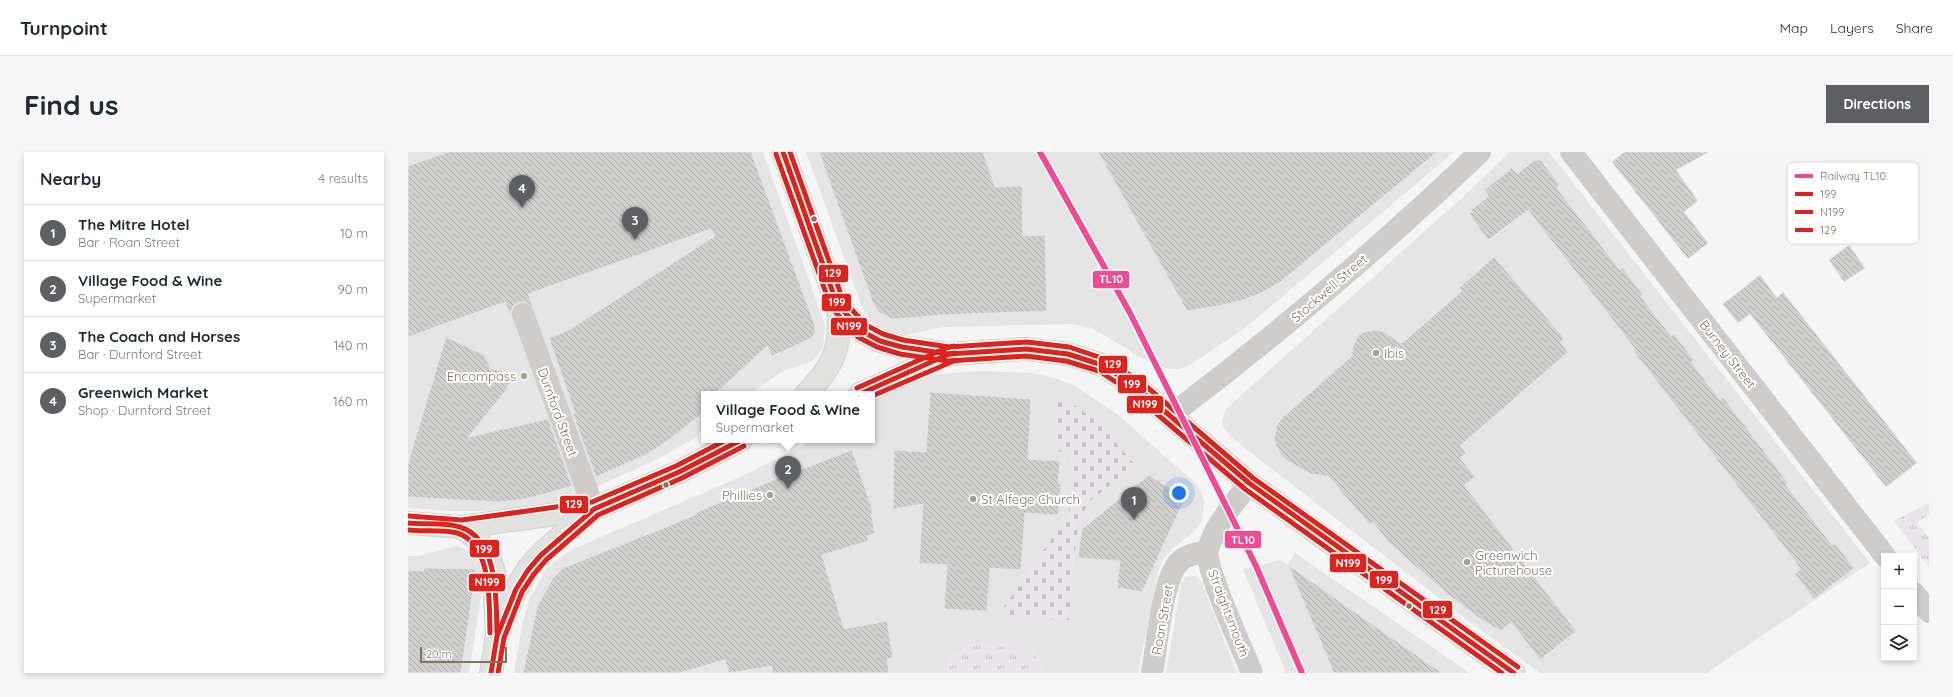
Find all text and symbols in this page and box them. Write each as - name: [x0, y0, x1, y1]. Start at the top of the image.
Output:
- text: Turnpoint: [20, 16, 108, 40]
- text: Map: [1779, 19, 1808, 37]
- text: Layers: [1830, 19, 1874, 37]
- text: Share: [1896, 19, 1933, 37]
- button: Directions: [1826, 85, 1929, 123]
- text: Find us: [24, 87, 118, 122]
- legend: [1787, 162, 1919, 244]
- text: Nearby: [40, 168, 101, 189]
- text: Railway TL10: [1820, 169, 1886, 183]
- text: 4 results: [318, 170, 368, 186]
- pin: 4: [509, 175, 535, 208]
- text: 199: [1820, 187, 1836, 201]
- text: N199: [1820, 205, 1844, 219]
- pin: 3: [622, 207, 648, 240]
- unlabelled marker: [809, 214, 819, 224]
- text: The Mitre Hotel: [78, 215, 190, 234]
- text: 129: [1820, 223, 1836, 237]
- text: 1: [50, 225, 56, 241]
- text: 10 m: [340, 225, 368, 241]
- text: Bar · Roan Street: [78, 234, 180, 250]
- street label: Stockwell Street: [1288, 251, 1370, 325]
- line badge: 129: [818, 264, 849, 283]
- text: 129: [825, 266, 841, 280]
- line badge: TL10: [1092, 270, 1130, 289]
- text: Village Food & Wine: [78, 271, 222, 290]
- text: TL10: [1099, 272, 1123, 286]
- text: 2: [49, 281, 57, 297]
- text: 90 m: [338, 281, 368, 297]
- text: Supermarket: [78, 290, 156, 306]
- line badge: 199: [821, 293, 852, 312]
- text: 199: [829, 295, 845, 309]
- line badge: N199: [830, 317, 868, 336]
- street label: Burney Street: [1696, 317, 1760, 391]
- text: N199: [837, 319, 861, 333]
- text: The Coach and Horses: [78, 327, 240, 346]
- text: 3: [50, 337, 56, 353]
- text: 140 m: [333, 337, 368, 353]
- place label: Ibis: [1384, 345, 1404, 361]
- text: Bar · Durnford Street: [78, 346, 202, 362]
- marker: Ibis: [1371, 348, 1381, 358]
- line badge: 129: [1098, 355, 1128, 374]
- text: 129: [1105, 357, 1121, 371]
- street label: Durnford Street: [535, 366, 581, 458]
- place label: Encompass: [447, 368, 516, 384]
- marker: Encompass: [519, 371, 529, 381]
- line badge: 199: [1117, 374, 1147, 394]
- text: 199: [1124, 377, 1140, 391]
- text: Greenwich Market: [78, 383, 209, 402]
- popup: [701, 391, 875, 443]
- text: 4: [49, 393, 57, 409]
- text: 160 m: [333, 393, 368, 409]
- line badge: N199: [1126, 395, 1164, 414]
- text: N199: [1133, 397, 1157, 411]
- text: Village Food & Wine: [716, 400, 860, 419]
- text: Shop · Durnford Street: [78, 402, 211, 418]
- text: Supermarket: [716, 419, 794, 435]
- pin: 2: [775, 456, 801, 489]
- unlabelled marker: [661, 480, 671, 490]
- your location: [1169, 483, 1189, 503]
- place label: Phillies: [722, 487, 762, 503]
- pin: 1: [1121, 487, 1147, 520]
- marker: Phillies: [765, 490, 775, 500]
- place label: St Alfege Church: [981, 491, 1080, 507]
- marker: St Alfege Church: [968, 494, 978, 504]
- line badge: 129: [559, 495, 589, 514]
- text: 129: [566, 497, 582, 511]
- line badge: TL10: [1224, 530, 1262, 549]
- text: TL10: [1231, 533, 1255, 547]
- line badge: 199: [469, 539, 500, 558]
- text: 199: [476, 542, 492, 556]
- place label: Greenwich Picturehouse: [1475, 547, 1552, 578]
- line badge: N199: [1329, 553, 1367, 573]
- map controls: [1881, 553, 1917, 661]
- button: +: [1881, 553, 1917, 589]
- text: N199: [1336, 556, 1360, 570]
- marker: Greenwich Picturehouse: [1462, 557, 1472, 567]
- street label: Straightsmouth: [1205, 567, 1253, 659]
- line badge: 199: [1369, 570, 1399, 589]
- line badge: N199: [468, 573, 506, 592]
- text: 199: [1376, 573, 1392, 587]
- text: N199: [475, 575, 499, 589]
- street label: Roan Street: [1148, 584, 1176, 656]
- button: −: [1881, 589, 1917, 625]
- line badge: 129: [1422, 600, 1453, 619]
- unlabelled marker: [1404, 601, 1414, 611]
- text: 129: [1430, 603, 1446, 617]
- button: layers: [1881, 625, 1917, 661]
- scale bar: [420, 645, 507, 664]
- text: 20 m: [426, 647, 452, 661]

